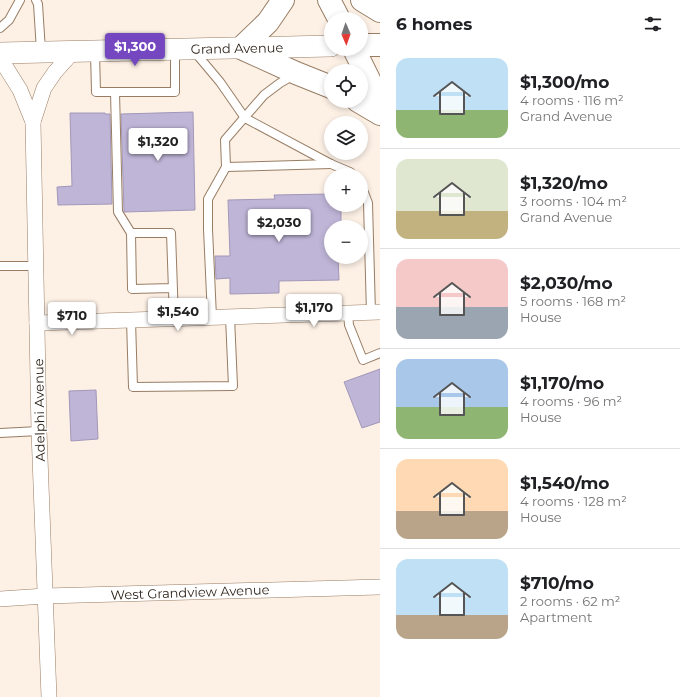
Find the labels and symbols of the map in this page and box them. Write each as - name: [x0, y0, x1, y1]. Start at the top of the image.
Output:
- north arrow: [324, 12, 368, 56]
- pin: $1,300: [102, 33, 168, 67]
- street label: Grand Avenue: [191, 39, 284, 57]
- pin: $1,320: [125, 128, 191, 162]
- pin: $2,030: [246, 209, 312, 243]
- pin: $1,170: [281, 294, 347, 328]
- pin: $1,540: [145, 298, 211, 332]
- pin: $710: [48, 302, 96, 336]
- street label: Adelphi Avenue: [30, 358, 48, 462]
- street label: West Grandview Avenue: [110, 581, 270, 603]

